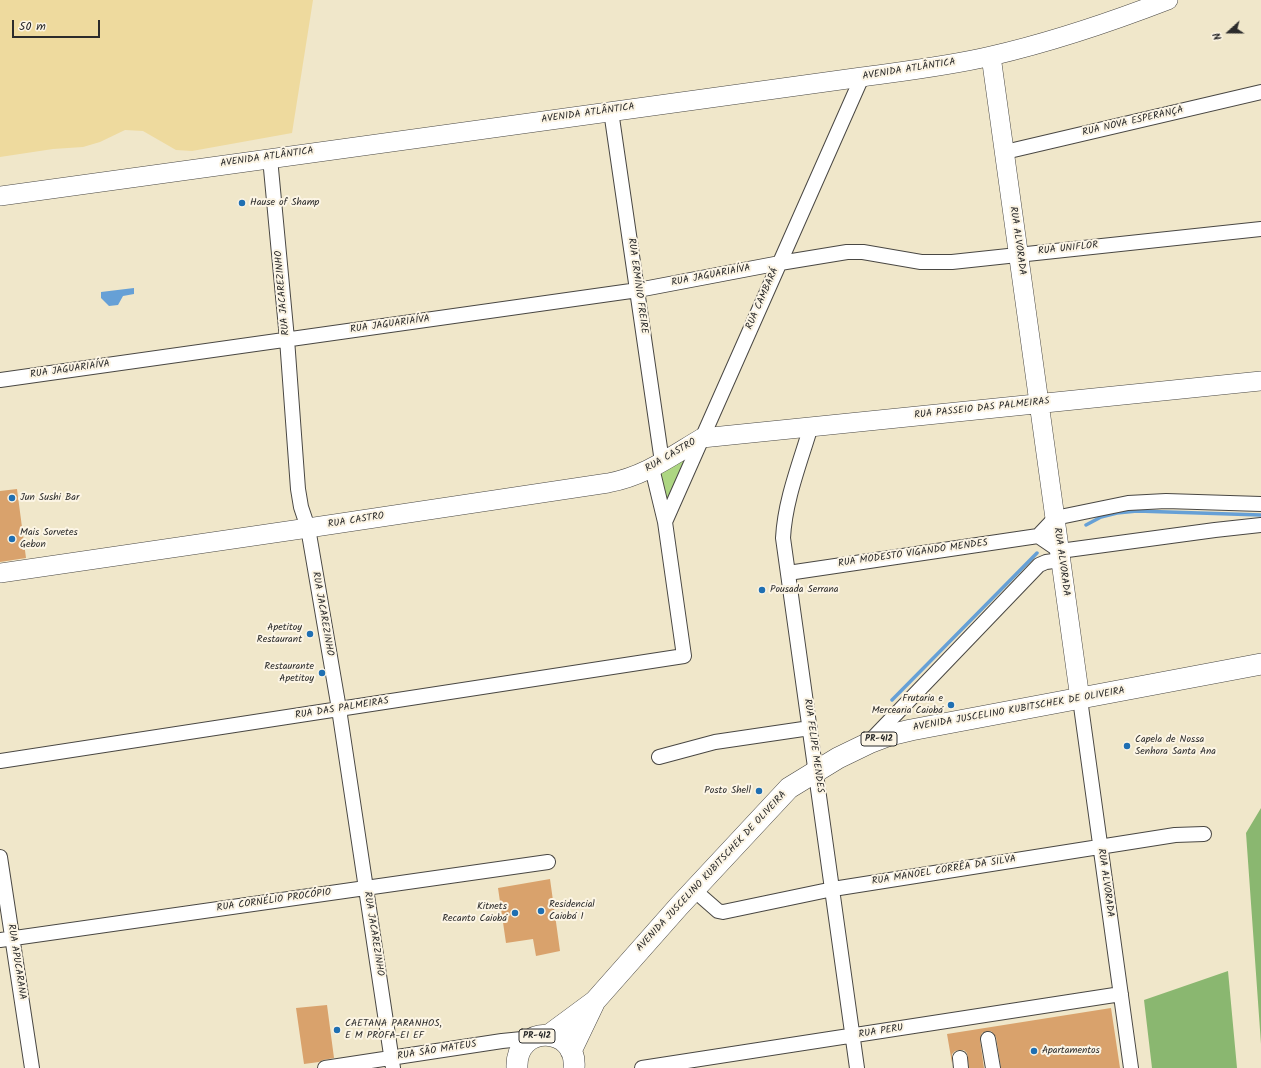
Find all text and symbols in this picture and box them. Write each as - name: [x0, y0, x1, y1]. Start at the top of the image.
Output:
- scale bar: [14, 12, 102, 38]
- north arrow: [1209, 12, 1249, 52]
- text: 50 m: [19, 17, 46, 36]
- text: N: [1208, 30, 1227, 43]
- street label: AVENIDA ATLÂNTICA: [862, 57, 956, 83]
- street label: AVENIDA ATLÂNTICA: [541, 102, 635, 126]
- street label: RUA NOVA ESPERANÇA: [1081, 105, 1185, 139]
- street label: AVENIDA ATLÂNTICA: [220, 146, 314, 170]
- place label: Hause of Shamp: [250, 197, 319, 209]
- marker: Hause of Shamp: [237, 198, 247, 208]
- street label: RUA ALVORADA: [1006, 206, 1028, 276]
- street label: RUA ERMÍNIO FREIRE: [624, 237, 650, 335]
- street label: RUA UNIFLOR: [1037, 240, 1099, 258]
- street label: RUA JACAREZINHO: [273, 250, 293, 336]
- street label: RUA JAGUARIAÍVA: [670, 262, 752, 290]
- street label: RUA CAMBARÁ: [744, 266, 782, 332]
- street label: RUA JAGUARIAÍVA: [349, 313, 431, 337]
- street label: RUA JAGUARIAÍVA: [29, 358, 111, 382]
- street label: RUA PASSEIO DAS PALMEIRAS: [914, 396, 1050, 422]
- street label: RUA CASTRO: [643, 437, 699, 475]
- place label: Jun Sushi Bar: [20, 492, 79, 504]
- marker: Jun Sushi Bar: [7, 493, 17, 503]
- street label: RUA CASTRO: [327, 511, 385, 531]
- place label: Mais Sorvetes Gebon: [20, 527, 78, 550]
- street label: RUA ALVORADA: [1050, 527, 1072, 597]
- marker: Mais Sorvetes Gebon: [7, 534, 17, 544]
- street label: RUA MODESTO VIGANDO MENDES: [837, 538, 989, 570]
- street label: RUA JACAREZINHO: [309, 571, 335, 657]
- place label: Pousada Serrana: [770, 584, 839, 596]
- marker: Pousada Serrana: [757, 585, 767, 595]
- place label: Apetitoy Restaurant: [257, 622, 302, 646]
- marker: Apetitoy Restaurant: [305, 629, 315, 639]
- place label: Restaurante Apetitoy: [264, 661, 314, 684]
- marker: Restaurante Apetitoy: [317, 668, 327, 678]
- street label: AVENIDA JUSCELINO KUBITSCHEK DE OLIVEIRA: [912, 685, 1126, 735]
- place label: Frutaria e Mercearia Caiobá: [872, 693, 943, 716]
- street label: RUA DAS PALMEIRAS: [294, 696, 390, 722]
- street label: RUA FELIPE MENDES: [800, 698, 826, 794]
- marker: Frutaria e Mercearia Caiobá: [946, 700, 956, 710]
- road number: PR-412: [861, 732, 897, 746]
- place label: Capela de Nossa Senhora Santa Ana: [1135, 734, 1216, 758]
- marker: Capela de Nossa Senhora Santa Ana: [1122, 741, 1132, 751]
- place label: Posto Shell: [704, 785, 751, 797]
- marker: Posto Shell: [754, 786, 764, 796]
- street label: AVENIDA JUSCELINO KUBITSCHEK DE OLIVEIRA: [634, 789, 790, 955]
- street label: RUA ALVORADA: [1094, 848, 1116, 918]
- street label: RUA MANOEL CORRÊA DA SILVA: [871, 854, 1017, 888]
- street label: RUA CORNÉLIO PROCÓPIO: [216, 887, 332, 915]
- street label: RUA JACAREZINHO: [360, 891, 386, 977]
- place label: Residencial Caiobá I: [549, 899, 595, 922]
- place label: Kitnets Recanto Caiobá: [442, 901, 507, 924]
- marker: Residencial Caiobá I: [536, 906, 546, 916]
- marker: Kitnets Recanto Caiobá: [510, 908, 520, 918]
- street label: RUA APUCARANA: [4, 923, 28, 1001]
- place label: CAETANA PARANHOS, E M PROFA-EI EF: [345, 1018, 442, 1042]
- street label: RUA PERU: [858, 1023, 904, 1041]
- marker: CAETANA PARANHOS, E M PROFA-EI EF: [332, 1025, 342, 1035]
- road number: PR-412: [519, 1029, 555, 1043]
- street label: RUA SÃO MATEUS: [397, 1039, 477, 1063]
- place label: Apartamentos: [1042, 1045, 1100, 1057]
- marker: Apartamentos: [1029, 1046, 1039, 1056]

